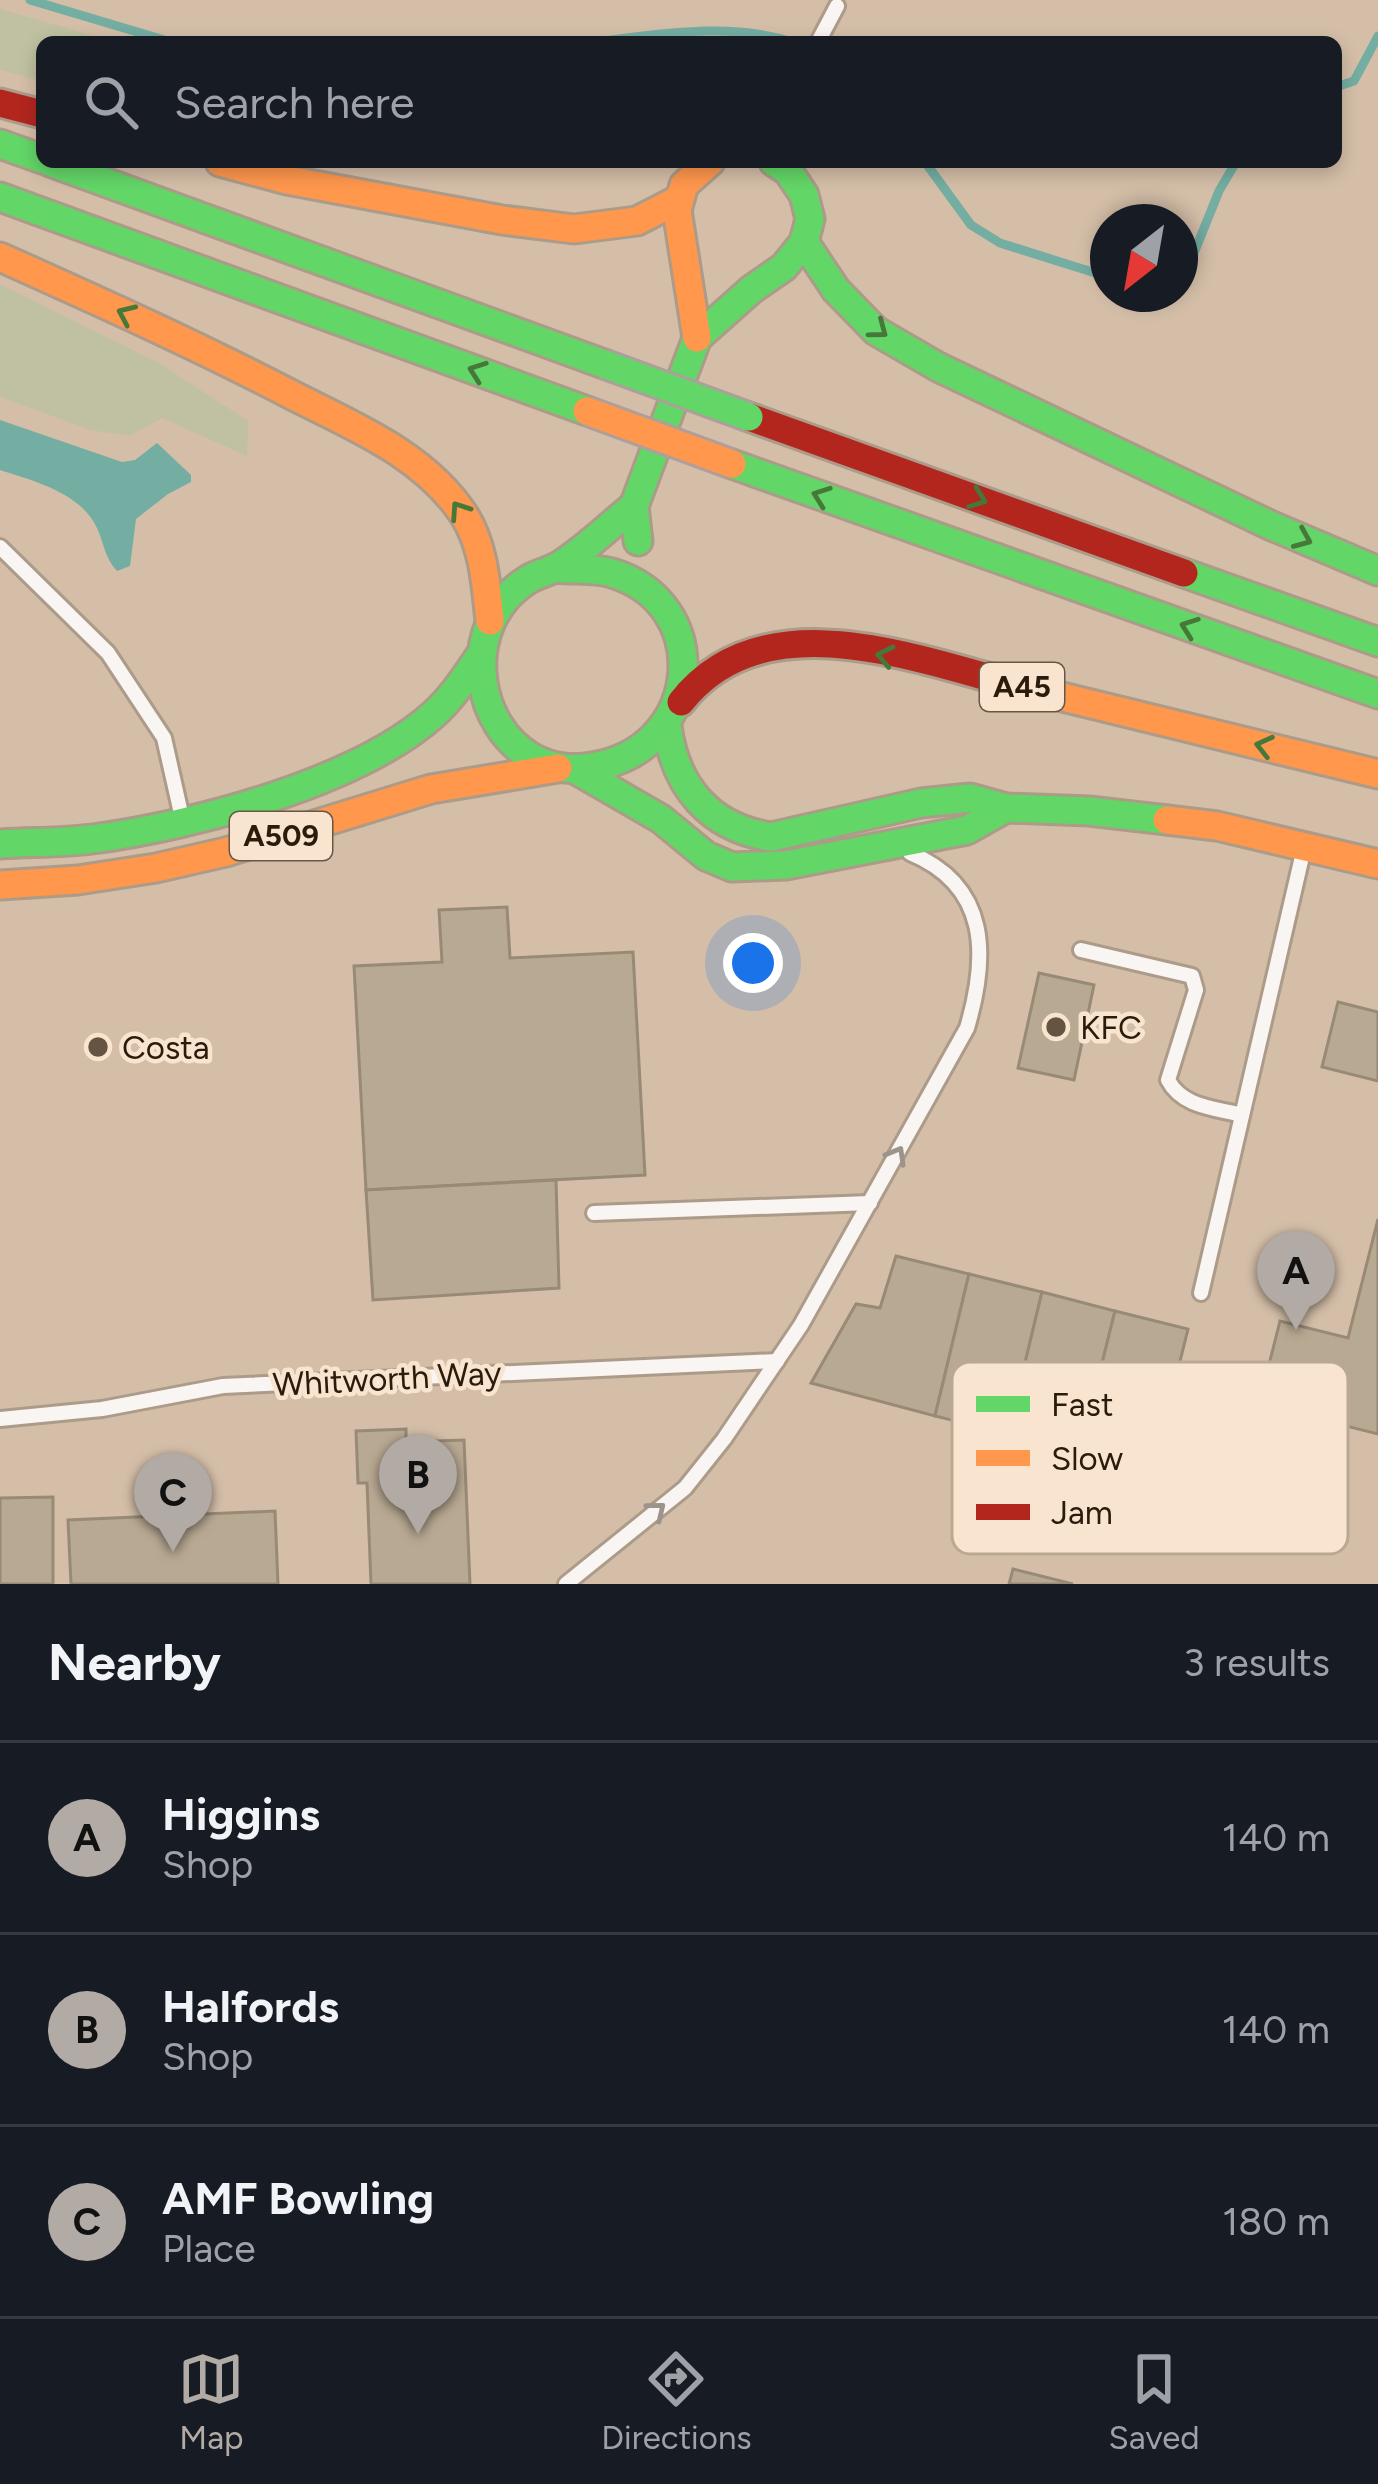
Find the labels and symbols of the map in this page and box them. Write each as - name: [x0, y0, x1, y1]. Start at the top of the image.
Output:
- north arrow: [1090, 204, 1198, 312]
- one-way arrow: [117, 304, 138, 328]
- one-way arrow: [865, 315, 887, 337]
- one-way arrow: [468, 361, 489, 385]
- one-way arrow: [966, 485, 987, 509]
- one-way arrow: [812, 486, 833, 510]
- one-way arrow: [451, 502, 473, 524]
- one-way arrow: [1292, 525, 1313, 549]
- one-way arrow: [1179, 617, 1200, 641]
- one-way arrow: [875, 645, 895, 670]
- road number: A45: [980, 663, 1064, 711]
- one-way arrow: [1255, 735, 1275, 760]
- road number: A509: [230, 812, 332, 860]
- your location: [723, 933, 783, 993]
- place label: KFC: [1080, 1008, 1142, 1047]
- marker: KFC: [1043, 1014, 1069, 1040]
- place label: Costa: [122, 1028, 210, 1067]
- marker: Costa: [85, 1034, 111, 1060]
- one-way arrow: [883, 1146, 906, 1167]
- pin: A: [1257, 1231, 1335, 1330]
- street label: Whitworth Way: [271, 1353, 503, 1404]
- legend: [952, 1362, 1348, 1554]
- text: Fast: [1051, 1385, 1113, 1424]
- pin: B: [379, 1435, 457, 1534]
- text: Slow: [1051, 1439, 1123, 1478]
- pin: C: [134, 1453, 212, 1552]
- text: Jam: [1051, 1493, 1113, 1532]
- one-way arrow: [643, 1503, 665, 1525]

